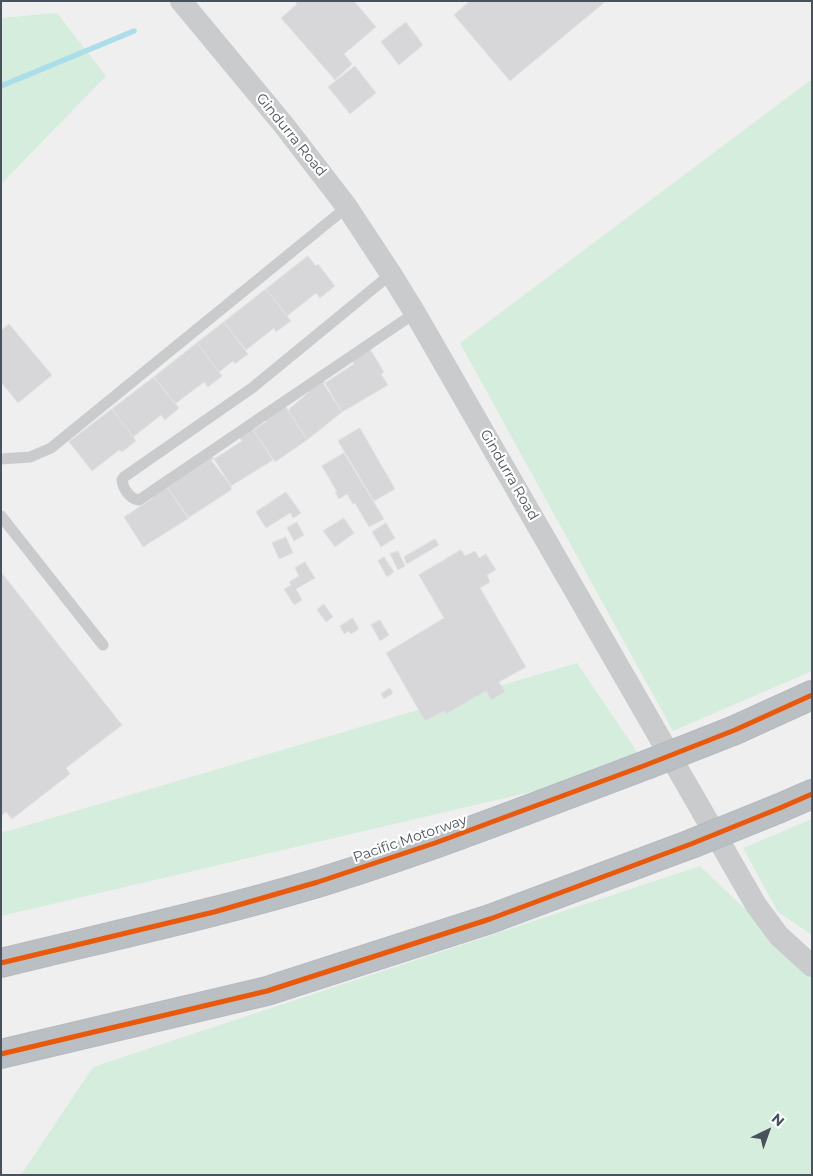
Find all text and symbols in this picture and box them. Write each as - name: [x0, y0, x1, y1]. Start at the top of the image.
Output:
- street label: Gindurra Road: [252, 90, 330, 180]
- street label: Gindurra Road: [476, 427, 542, 523]
- street label: Pacific Motorway: [351, 812, 469, 866]
- north arrow: [743, 1106, 793, 1156]
- text: N: [768, 1109, 788, 1130]

